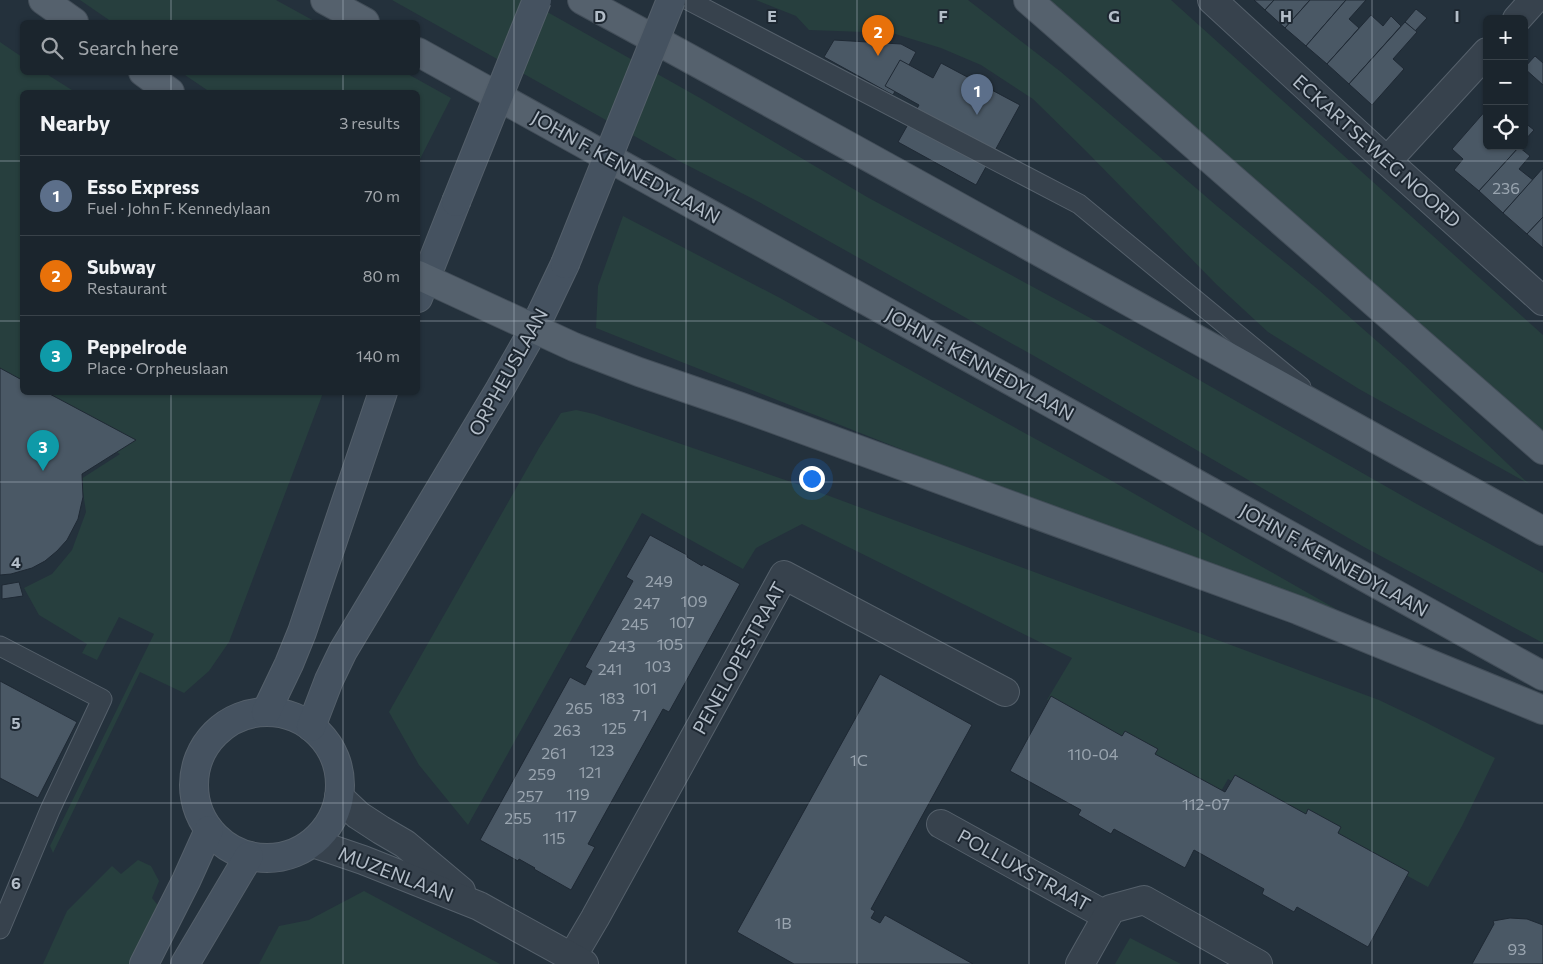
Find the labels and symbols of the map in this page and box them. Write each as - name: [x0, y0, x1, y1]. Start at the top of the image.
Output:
- text: D: [594, 6, 606, 25]
- text: E: [767, 6, 777, 25]
- text: F: [938, 6, 948, 25]
- text: G: [1108, 6, 1120, 25]
- text: H: [1280, 6, 1292, 25]
- text: I: [1454, 6, 1460, 25]
- pin: 2: [862, 15, 894, 56]
- street label: ECKARTSEWEG NOORD: [1289, 69, 1466, 232]
- pin: 1: [961, 74, 993, 115]
- street label: JOHN F. KENNEDYLAAN: [528, 105, 724, 228]
- house number: 236: [1492, 178, 1520, 197]
- street label: JOHN F. KENNEDYLAAN: [882, 302, 1078, 425]
- street label: ORPHEUSLAAN: [463, 304, 552, 439]
- pin: 3: [27, 430, 59, 471]
- your location: [799, 466, 825, 492]
- street label: JOHN F. KENNEDYLAAN: [1236, 498, 1432, 621]
- text: 4: [11, 552, 21, 571]
- house number: 249: [645, 571, 673, 590]
- street label: PENELOPESTRAAT: [687, 578, 790, 738]
- house number: 109: [681, 591, 708, 610]
- house number: 247: [634, 593, 660, 612]
- house number: 107: [669, 612, 695, 631]
- house number: 245: [621, 614, 649, 633]
- house number: 105: [657, 634, 683, 653]
- house number: 243: [608, 636, 636, 655]
- house number: 103: [645, 656, 671, 675]
- house number: 241: [598, 659, 622, 678]
- house number: 101: [633, 678, 657, 697]
- house number: 183: [599, 688, 625, 707]
- house number: 265: [565, 698, 593, 717]
- house number: 71: [632, 705, 648, 724]
- text: 5: [11, 713, 21, 732]
- house number: 125: [602, 718, 626, 737]
- house number: 263: [553, 720, 581, 739]
- house number: 123: [590, 740, 614, 759]
- house number: 261: [541, 743, 567, 762]
- house number: 110-04: [1068, 744, 1119, 763]
- house number: 1C: [850, 750, 868, 769]
- house number: 121: [579, 762, 601, 781]
- house number: 259: [528, 764, 556, 783]
- house number: 119: [566, 784, 590, 803]
- house number: 257: [517, 786, 543, 805]
- house number: 112-07: [1182, 794, 1230, 813]
- house number: 117: [555, 806, 577, 825]
- house number: 255: [504, 808, 532, 827]
- street label: POLLUXSTRAAT: [954, 824, 1095, 916]
- house number: 115: [543, 828, 565, 847]
- street label: MUZENLAAN: [335, 841, 457, 906]
- text: 6: [11, 873, 21, 892]
- house number: 1B: [774, 913, 792, 932]
- house number: 93: [1508, 939, 1526, 958]

